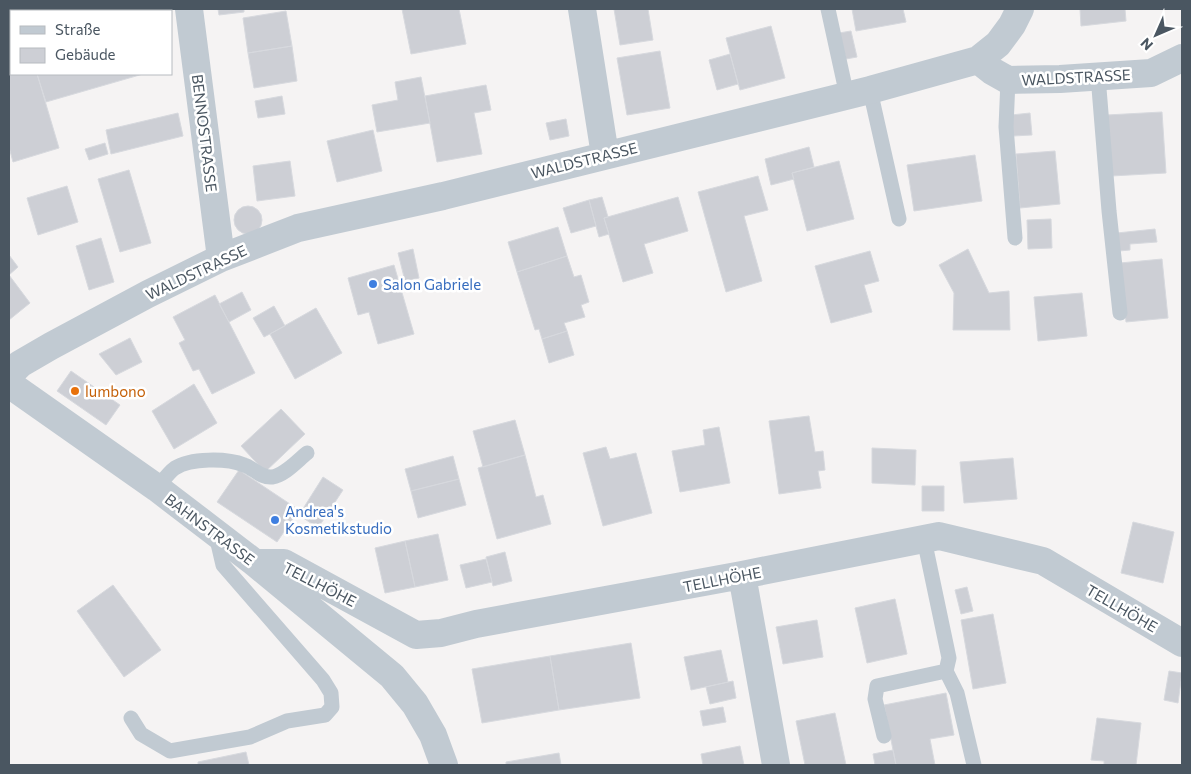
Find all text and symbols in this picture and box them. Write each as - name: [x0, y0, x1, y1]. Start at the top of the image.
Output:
- legend: [10, 10, 172, 75]
- north arrow: [1131, 10, 1181, 60]
- text: Straße: [55, 20, 101, 38]
- text: N: [1137, 35, 1156, 54]
- text: Gebäude: [55, 45, 116, 63]
- street label: WALDSTRASSE: [1021, 65, 1131, 89]
- street label: BENNOSTRASSE: [189, 73, 221, 193]
- street label: WALDSTRASSE: [529, 138, 639, 182]
- street label: WALDSTRASSE: [143, 241, 249, 303]
- place label: Salon Gabriele: [383, 275, 481, 293]
- marker: Salon Gabriele: [367, 278, 379, 290]
- place label: lumbono: [85, 382, 146, 400]
- marker: lumbono: [69, 385, 81, 397]
- street label: BAHNSTRASSE: [162, 489, 258, 569]
- place label: Andrea's Kosmetikstudio: [285, 502, 392, 537]
- marker: Andrea's Kosmetikstudio: [269, 514, 281, 526]
- street label: TELLHÖHE: [281, 558, 360, 610]
- street label: TELLHÖHE: [681, 563, 763, 595]
- street label: TELLHÖHE: [1083, 580, 1161, 636]

